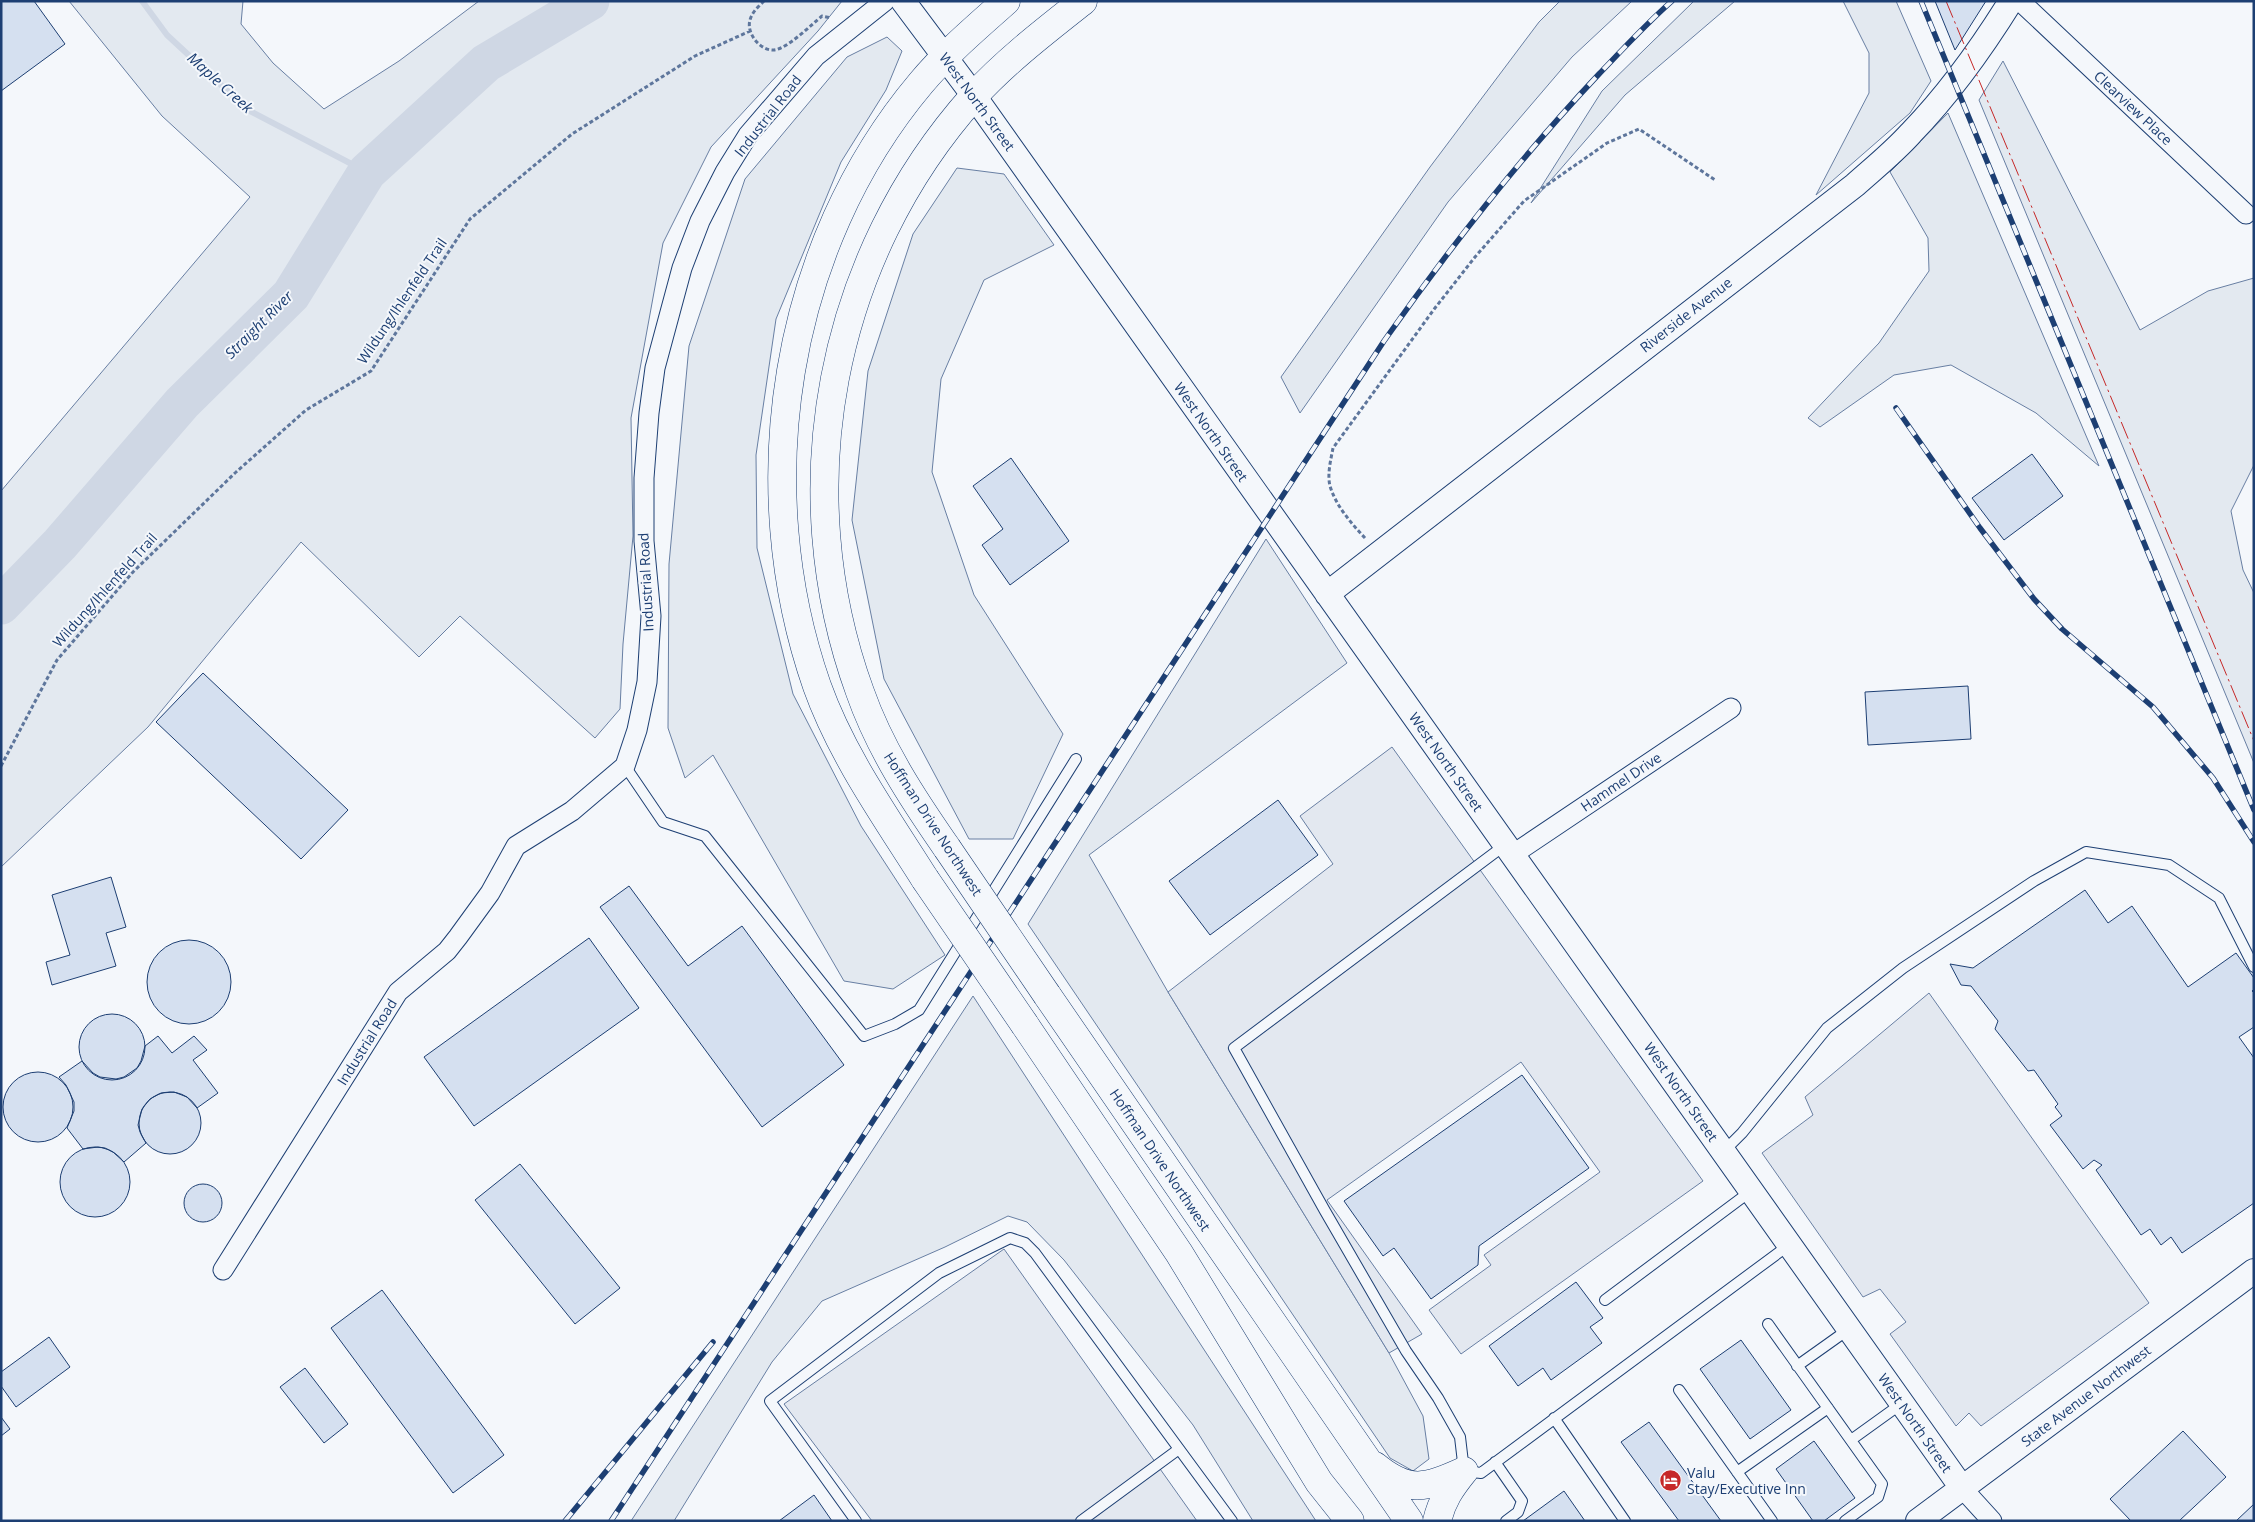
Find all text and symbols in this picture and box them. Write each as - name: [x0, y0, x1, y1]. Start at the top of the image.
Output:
- water label: Maple Creek: [184, 47, 258, 118]
- street label: West North Street: [935, 49, 1020, 155]
- street label: Clearview Place: [2090, 66, 2177, 149]
- street label: Industrial Road: [730, 71, 806, 161]
- street label: Wildung/Ihlenfeld Trail: [352, 234, 451, 367]
- street label: Riverside Avenue: [1636, 273, 1736, 356]
- water label: Straight River: [220, 285, 297, 363]
- street label: West North Street: [1170, 378, 1253, 485]
- street label: Wildung/Ihlenfeld Trail: [48, 528, 161, 651]
- street label: Industrial Road: [633, 532, 658, 632]
- street label: West North Street: [1405, 708, 1488, 815]
- street label: Hoffman Drive Northwest: [880, 748, 987, 899]
- street label: Hammel Drive: [1577, 748, 1665, 816]
- street label: Industrial Road: [332, 995, 401, 1089]
- street label: West North Street: [1640, 1038, 1723, 1145]
- street label: Hoffman Drive Northwest: [1106, 1085, 1215, 1235]
- street label: State Avenue Northwest: [2017, 1340, 2154, 1451]
- street label: West North Street: [1874, 1369, 1957, 1476]
- place label: Valu Stay/Executive Inn: [1687, 1463, 1806, 1498]
- hotel icon: Valu Stay/Executive Inn: [1659, 1469, 1683, 1493]

